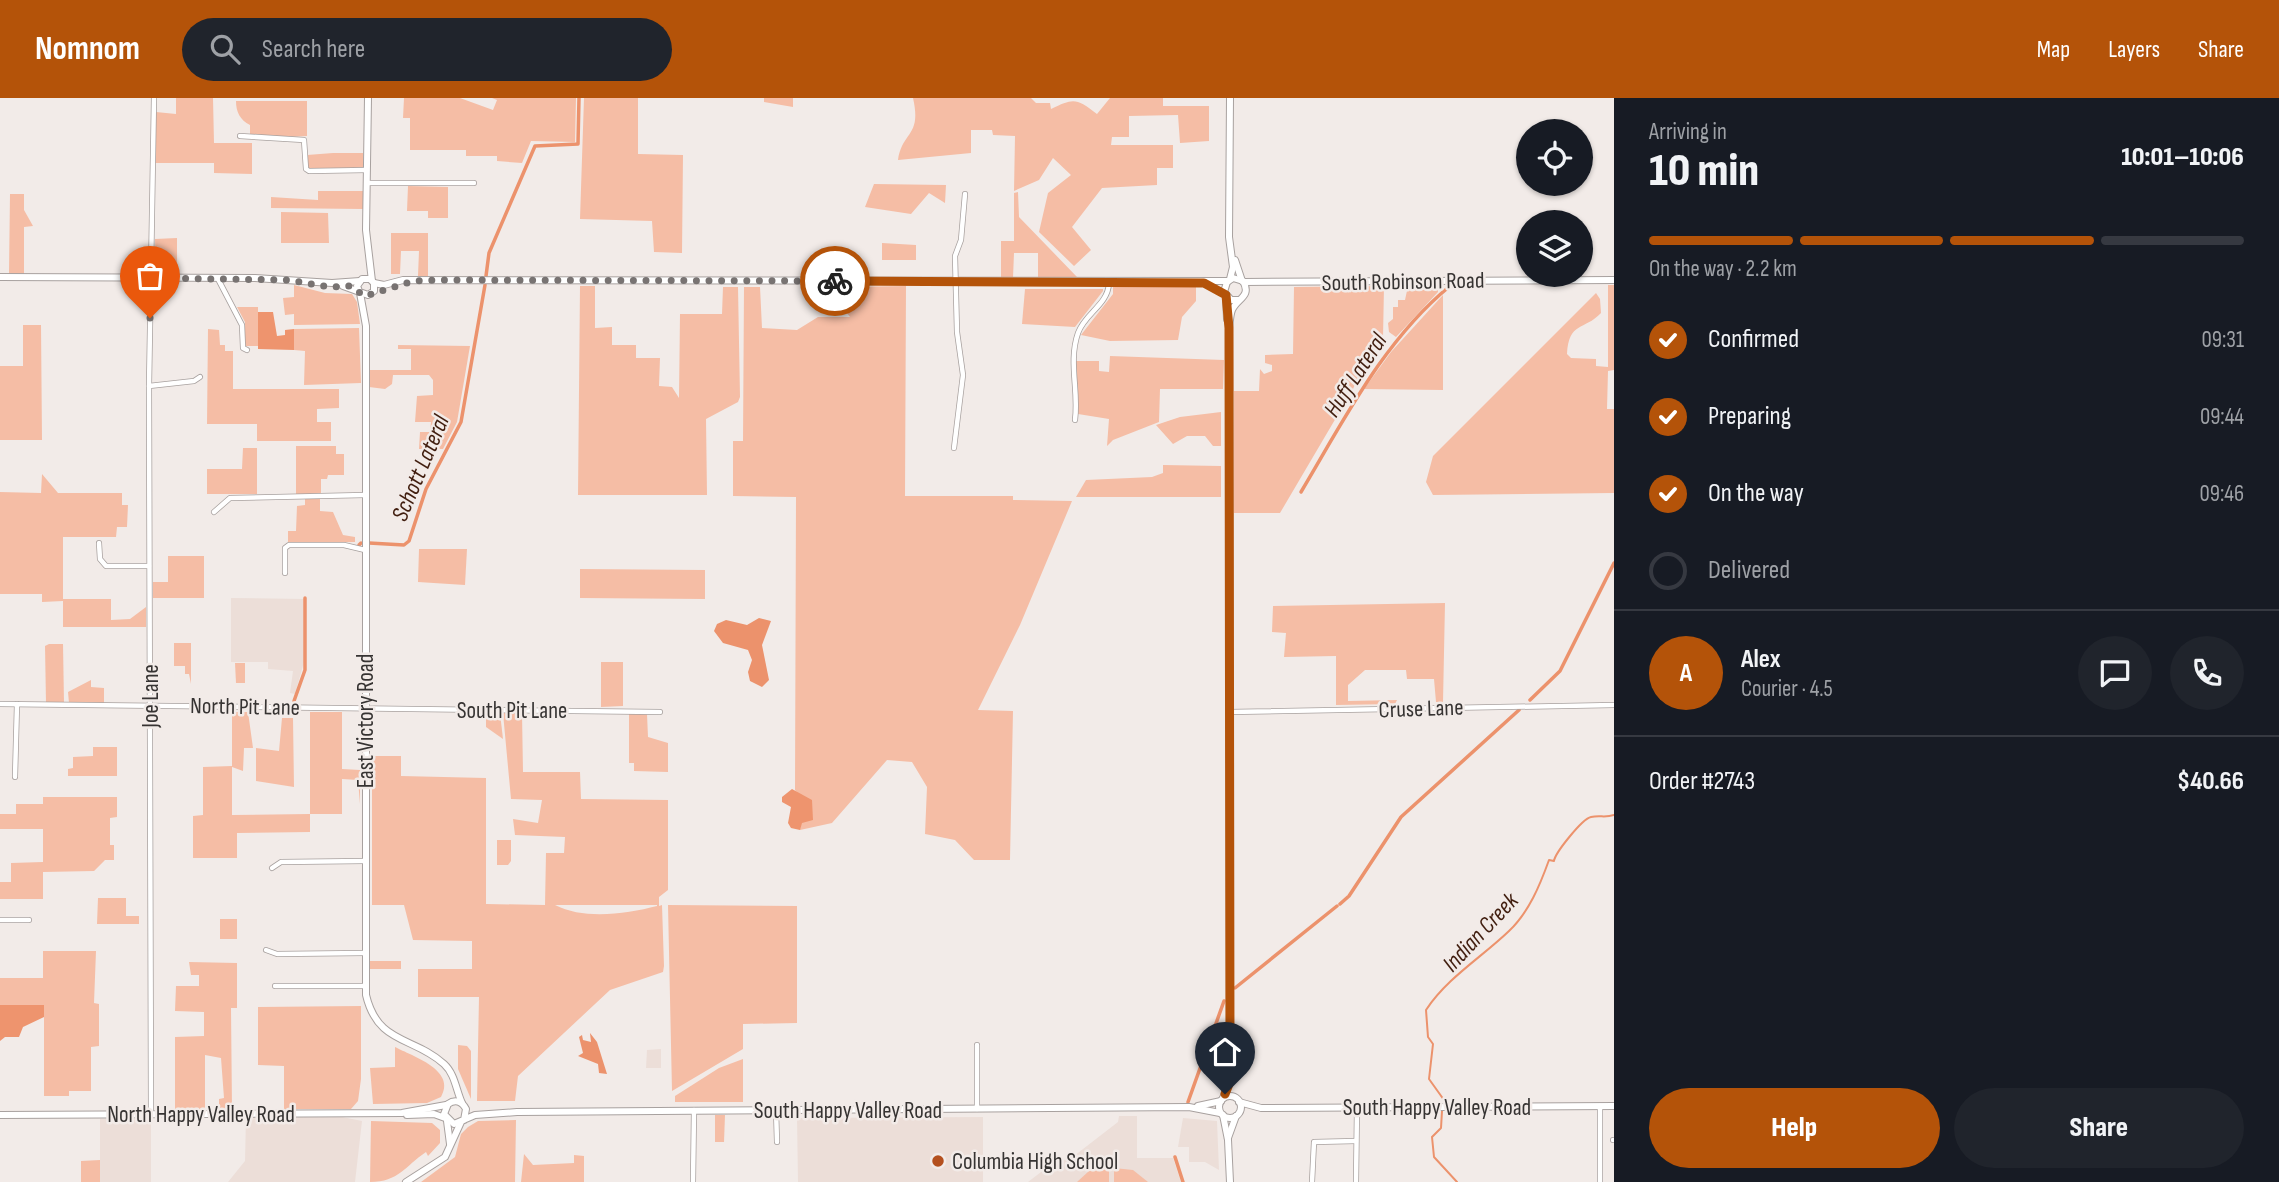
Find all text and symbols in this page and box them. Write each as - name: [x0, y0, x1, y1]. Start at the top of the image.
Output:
- search box: [182, 18, 672, 81]
- text: Nomnom: [35, 29, 140, 69]
- icon: search: [206, 30, 244, 68]
- text: Search here: [262, 34, 365, 65]
- text: Map: [2037, 35, 2070, 64]
- text: Layers: [2108, 35, 2160, 64]
- text: Share: [2198, 35, 2244, 64]
- text: Arriving in: [1649, 118, 1727, 146]
- map controls: [1516, 119, 1593, 287]
- button: locate: [1516, 119, 1593, 196]
- text: 10:01–10:06: [2121, 142, 2244, 173]
- text: 10 min: [1649, 144, 1759, 199]
- button: layers: [1516, 210, 1593, 287]
- pin: [120, 246, 180, 318]
- courier: [800, 246, 870, 316]
- text: On the way · 2.2 km: [1649, 255, 1797, 283]
- icon: bag: [131, 257, 169, 295]
- icon: bike: [816, 262, 854, 300]
- street label: South Robinson Road: [1321, 267, 1485, 297]
- icon: check: [1649, 321, 1687, 359]
- text: Confirmed: [1708, 324, 1799, 355]
- text: 09:31: [2202, 326, 2244, 354]
- water label: Huff Lateral: [1318, 327, 1394, 423]
- icon: check: [1649, 398, 1687, 436]
- text: Preparing: [1708, 401, 1791, 432]
- text: 09:44: [2200, 403, 2244, 431]
- water label: Schott Lateral: [385, 410, 456, 526]
- icon: check: [1649, 475, 1687, 513]
- text: On the way: [1708, 478, 1804, 509]
- text: 09:46: [2200, 480, 2244, 508]
- text: Delivered: [1708, 555, 1790, 586]
- button: chat: [2078, 636, 2152, 710]
- button: phone: [2170, 636, 2244, 710]
- text: Alex: [1741, 644, 1781, 675]
- street label: East Victory Road: [352, 654, 380, 788]
- text: A: [1680, 658, 1692, 689]
- street label: Joe Lane: [137, 664, 165, 729]
- text: Courier · 4.5: [1741, 675, 1833, 703]
- street label: North Pit Lane: [190, 692, 300, 722]
- street label: Cruse Lane: [1378, 694, 1464, 724]
- street label: South Pit Lane: [457, 697, 567, 725]
- text: Order #2743: [1649, 766, 1755, 797]
- text: $40.66: [2177, 766, 2244, 797]
- water label: Indian Creek: [1436, 886, 1525, 978]
- pin: [1195, 1022, 1255, 1094]
- icon: home: [1206, 1033, 1244, 1071]
- button: Help: [1649, 1088, 1940, 1168]
- button: Share: [1954, 1088, 2244, 1168]
- street label: South Happy Valley Road: [1343, 1094, 1531, 1122]
- street label: South Happy Valley Road: [754, 1097, 942, 1125]
- street label: North Happy Valley Road: [107, 1101, 295, 1129]
- place label: Columbia High School: [952, 1148, 1118, 1176]
- marker: Columbia High School: [930, 1153, 946, 1169]

